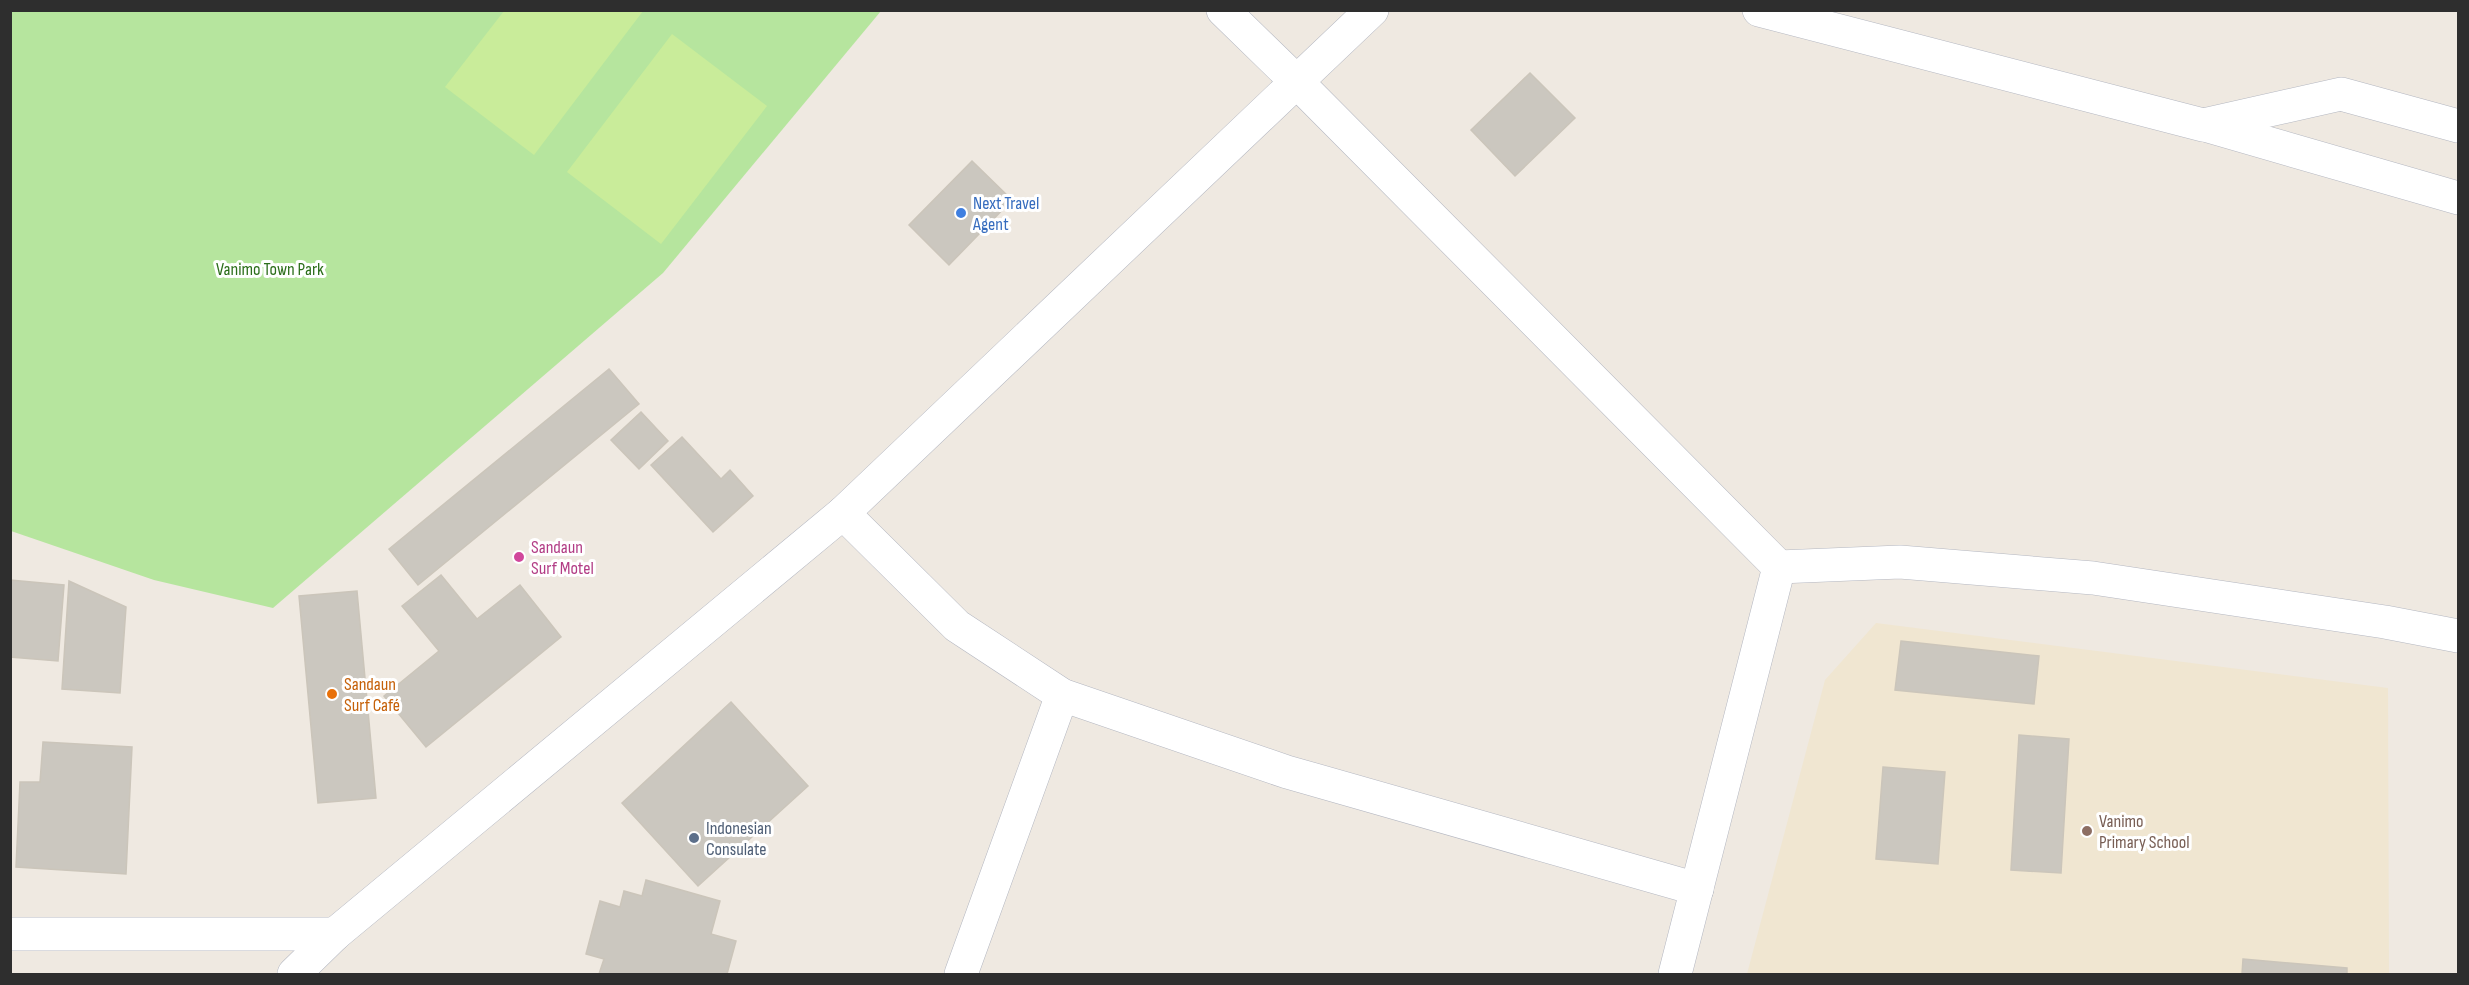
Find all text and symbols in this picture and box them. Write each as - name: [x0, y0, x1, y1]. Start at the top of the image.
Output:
- place label: Next Travel Agent: [972, 193, 1039, 235]
- marker: Next Travel Agent: [954, 206, 968, 220]
- park label: Vanimo Town Park: [216, 259, 324, 280]
- place label: Sandaun Surf Motel: [531, 537, 594, 579]
- marker: Sandaun Surf Motel: [512, 550, 526, 564]
- place label: Sandaun Surf Café: [344, 674, 400, 716]
- marker: Sandaun Surf Café: [325, 687, 339, 701]
- place label: Vanimo Primary School: [2099, 811, 2190, 853]
- place label: Indonesian Consulate: [706, 818, 772, 860]
- marker: Vanimo Primary School: [2080, 824, 2094, 838]
- marker: Indonesian Consulate: [687, 831, 701, 845]

